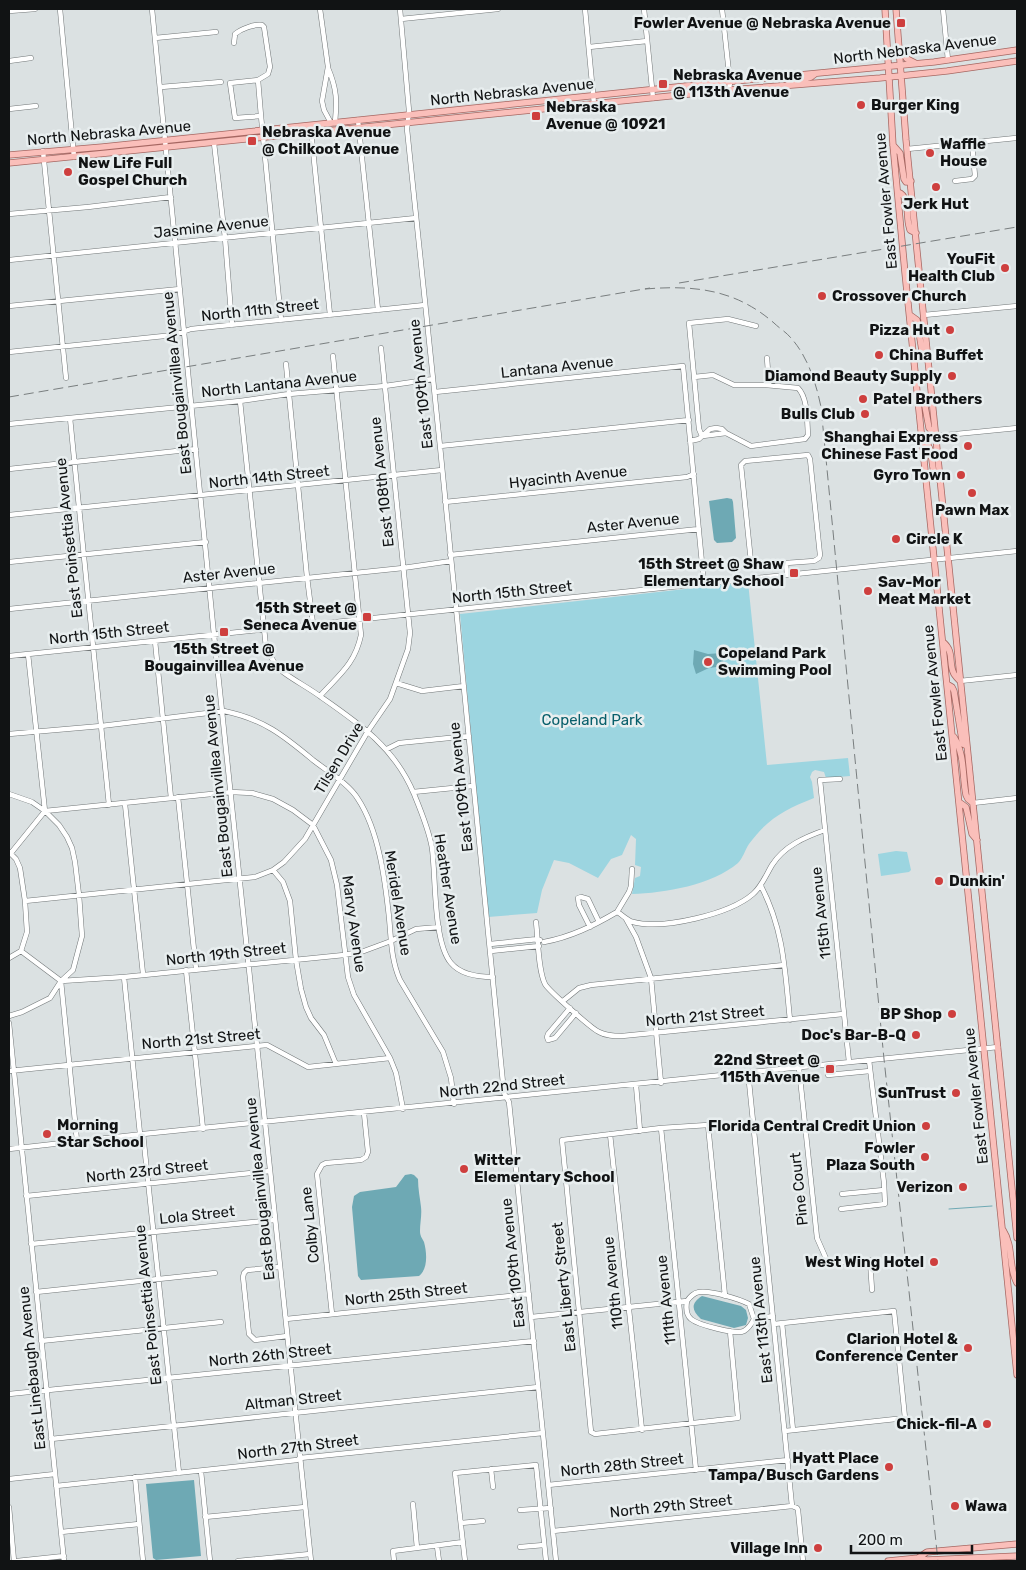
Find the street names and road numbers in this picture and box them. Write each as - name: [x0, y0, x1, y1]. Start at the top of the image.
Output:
- street label: North Nebraska Avenue: [832, 30, 998, 68]
- street label: North Nebraska Avenue: [429, 74, 595, 110]
- street label: North Nebraska Avenue: [26, 117, 192, 149]
- street label: East Fowler Avenue: [871, 132, 901, 270]
- street label: Jasmine Avenue: [153, 212, 269, 242]
- street label: East Bougainvillea Avenue: [158, 291, 196, 475]
- street label: North 11th Street: [200, 295, 320, 325]
- street label: East 109th Avenue: [405, 318, 437, 450]
- street label: Lantana Avenue: [500, 352, 614, 382]
- street label: North Lantana Avenue: [200, 367, 358, 401]
- street label: East 108th Avenue: [366, 416, 398, 548]
- street label: East Poinsettia Avenue: [52, 457, 86, 619]
- street label: North 14th Street: [208, 462, 330, 492]
- street label: Hyacinth Avenue: [508, 462, 628, 492]
- street label: Aster Avenue: [586, 509, 680, 537]
- street label: Aster Avenue: [182, 559, 276, 587]
- street label: North 15th Street: [451, 577, 573, 607]
- street label: North 15th Street: [48, 618, 170, 648]
- street label: East Fowler Avenue: [919, 624, 951, 762]
- street label: East Bougainvillea Avenue: [199, 694, 237, 878]
- street label: Tilsen Drive: [310, 719, 368, 797]
- street label: East 109th Avenue: [445, 721, 477, 853]
- street label: Heather Avenue: [430, 832, 466, 946]
- street label: Meridel Avenue: [381, 849, 415, 957]
- street label: 115th Avenue: [807, 866, 835, 960]
- street label: Marvy Avenue: [338, 874, 370, 974]
- street label: North 19th Street: [165, 939, 287, 969]
- street label: North 21st Street: [645, 1002, 765, 1030]
- street label: North 21st Street: [141, 1025, 261, 1053]
- street label: East Fowler Avenue: [960, 1027, 992, 1165]
- street label: North 22nd Street: [438, 1070, 566, 1102]
- street label: East Bougainvillea Avenue: [241, 1097, 279, 1281]
- street label: Pine Court: [786, 1151, 812, 1227]
- street label: North 23rd Street: [85, 1156, 209, 1186]
- street label: Colby Lane: [297, 1186, 323, 1264]
- street label: East 109th Avenue: [497, 1197, 529, 1329]
- street label: Lola Street: [158, 1202, 236, 1228]
- street label: East Liberty Street: [548, 1221, 580, 1353]
- street label: East Poinsettia Avenue: [131, 1224, 165, 1386]
- street label: 110th Avenue: [599, 1236, 627, 1330]
- street label: 111th Avenue: [652, 1254, 680, 1346]
- street label: East 113th Avenue: [745, 1256, 777, 1384]
- street label: North 25th Street: [344, 1279, 468, 1309]
- street label: East Linebaugh Avenue: [14, 1285, 50, 1451]
- street label: North 26th Street: [208, 1340, 332, 1370]
- street label: Altman Street: [244, 1386, 342, 1414]
- street label: North 27th Street: [236, 1431, 360, 1463]
- street label: North 28th Street: [559, 1450, 685, 1480]
- street label: North 29th Street: [609, 1491, 733, 1521]

